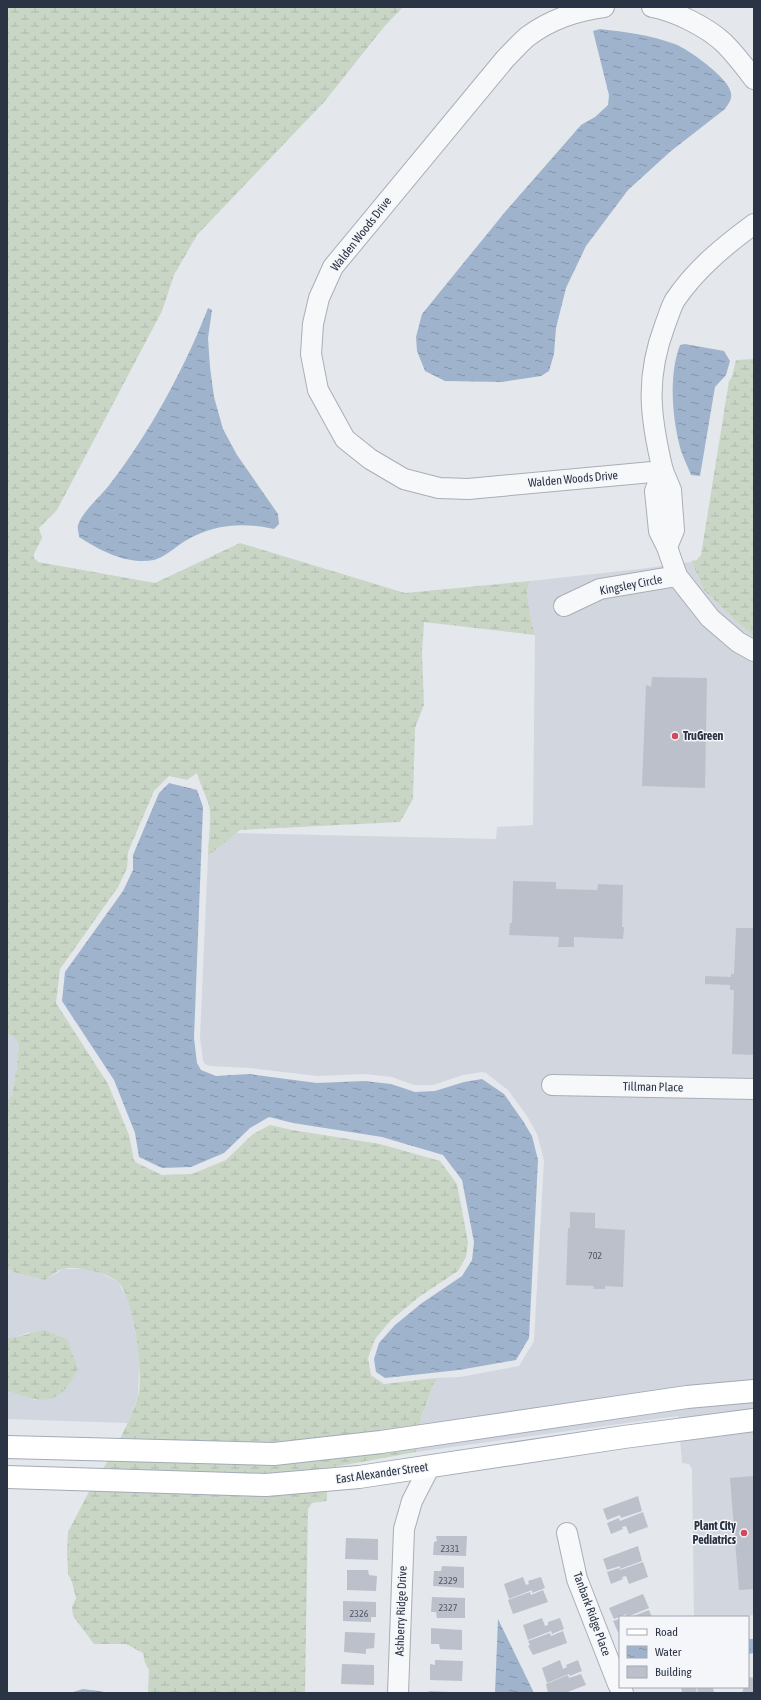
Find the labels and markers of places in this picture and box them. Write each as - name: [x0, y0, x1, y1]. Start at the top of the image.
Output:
- place label: TruGreen: [683, 729, 724, 743]
- marker: TruGreen: [670, 731, 680, 741]
- place label: Plant City Pediatrics: [692, 1519, 737, 1547]
- marker: Plant City Pediatrics: [739, 1528, 749, 1538]

